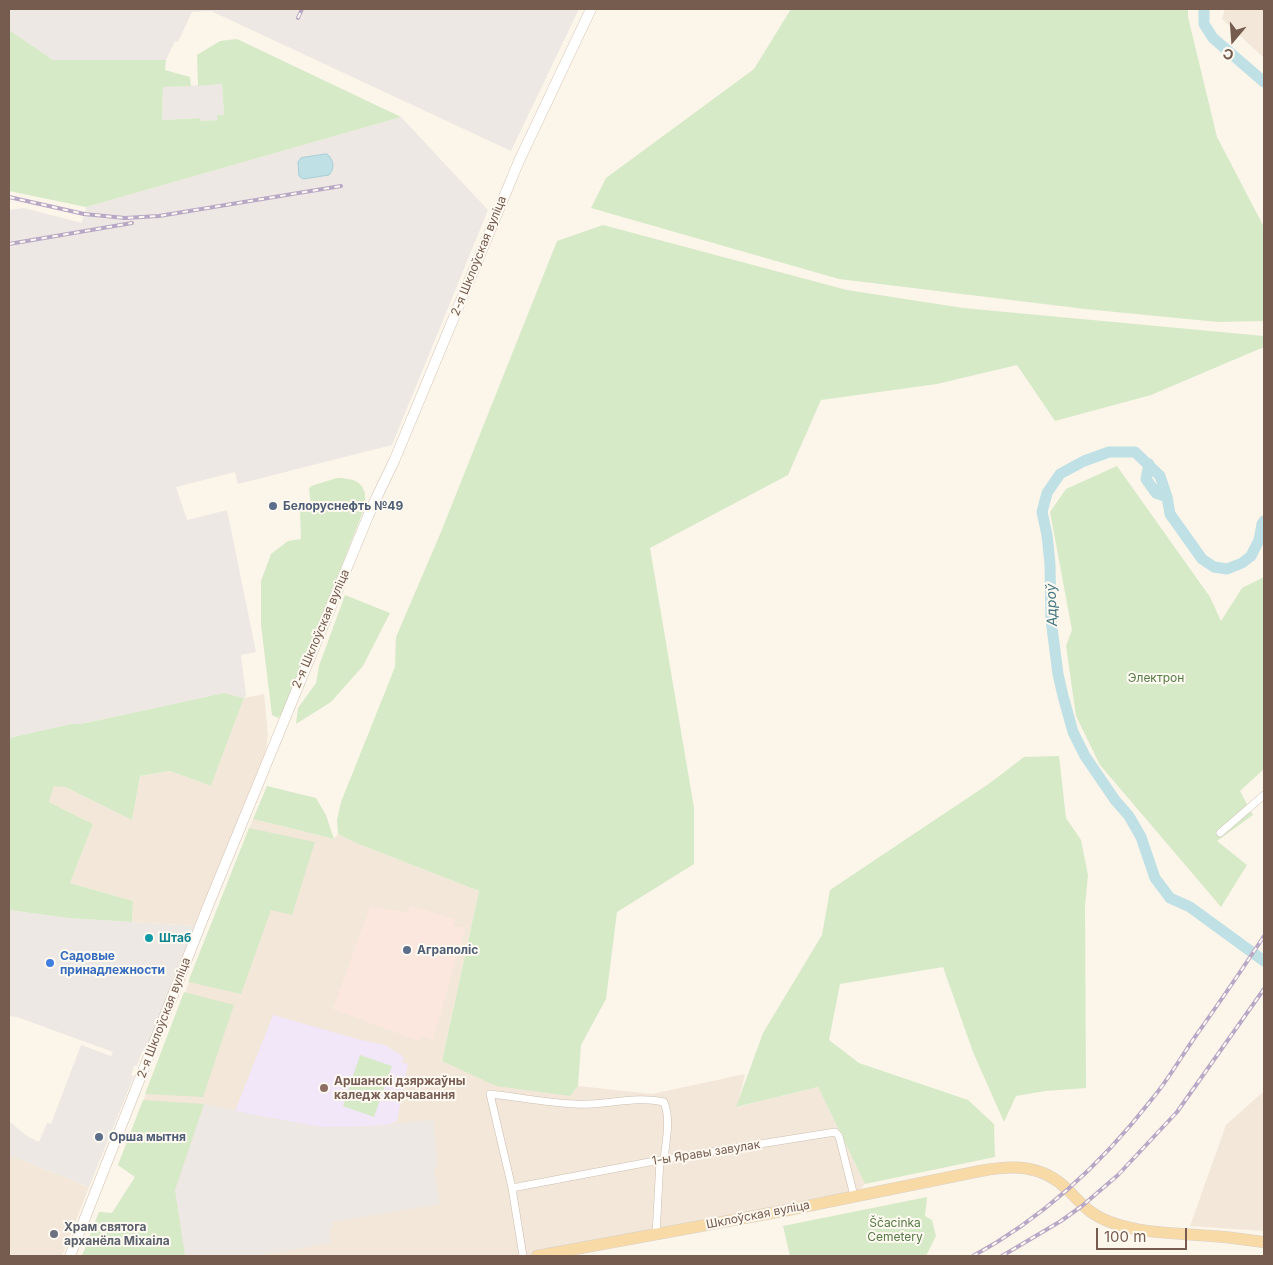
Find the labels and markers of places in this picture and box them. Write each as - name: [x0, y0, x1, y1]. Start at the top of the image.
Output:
- place label: Белоруснефть №49: [283, 499, 403, 513]
- marker: Белоруснефть №49: [267, 500, 279, 512]
- place label: Штаб: [159, 931, 191, 945]
- marker: Штаб: [143, 932, 155, 944]
- place label: Аграполіс: [417, 943, 478, 957]
- marker: Аграполіс: [401, 944, 413, 956]
- place label: Садовые принадлежности: [60, 949, 165, 977]
- marker: Садовые принадлежности: [44, 957, 56, 969]
- place label: Аршанскі дзяржаўны каледж харчавання: [334, 1074, 465, 1102]
- marker: Аршанскі дзяржаўны каледж харчавання: [318, 1082, 330, 1094]
- place label: Орша мытня: [109, 1130, 186, 1144]
- marker: Орша мытня: [93, 1131, 105, 1143]
- place label: Храм святога арханёла Міхаіла: [64, 1220, 170, 1248]
- marker: Храм святога арханёла Міхаіла: [48, 1228, 60, 1240]

